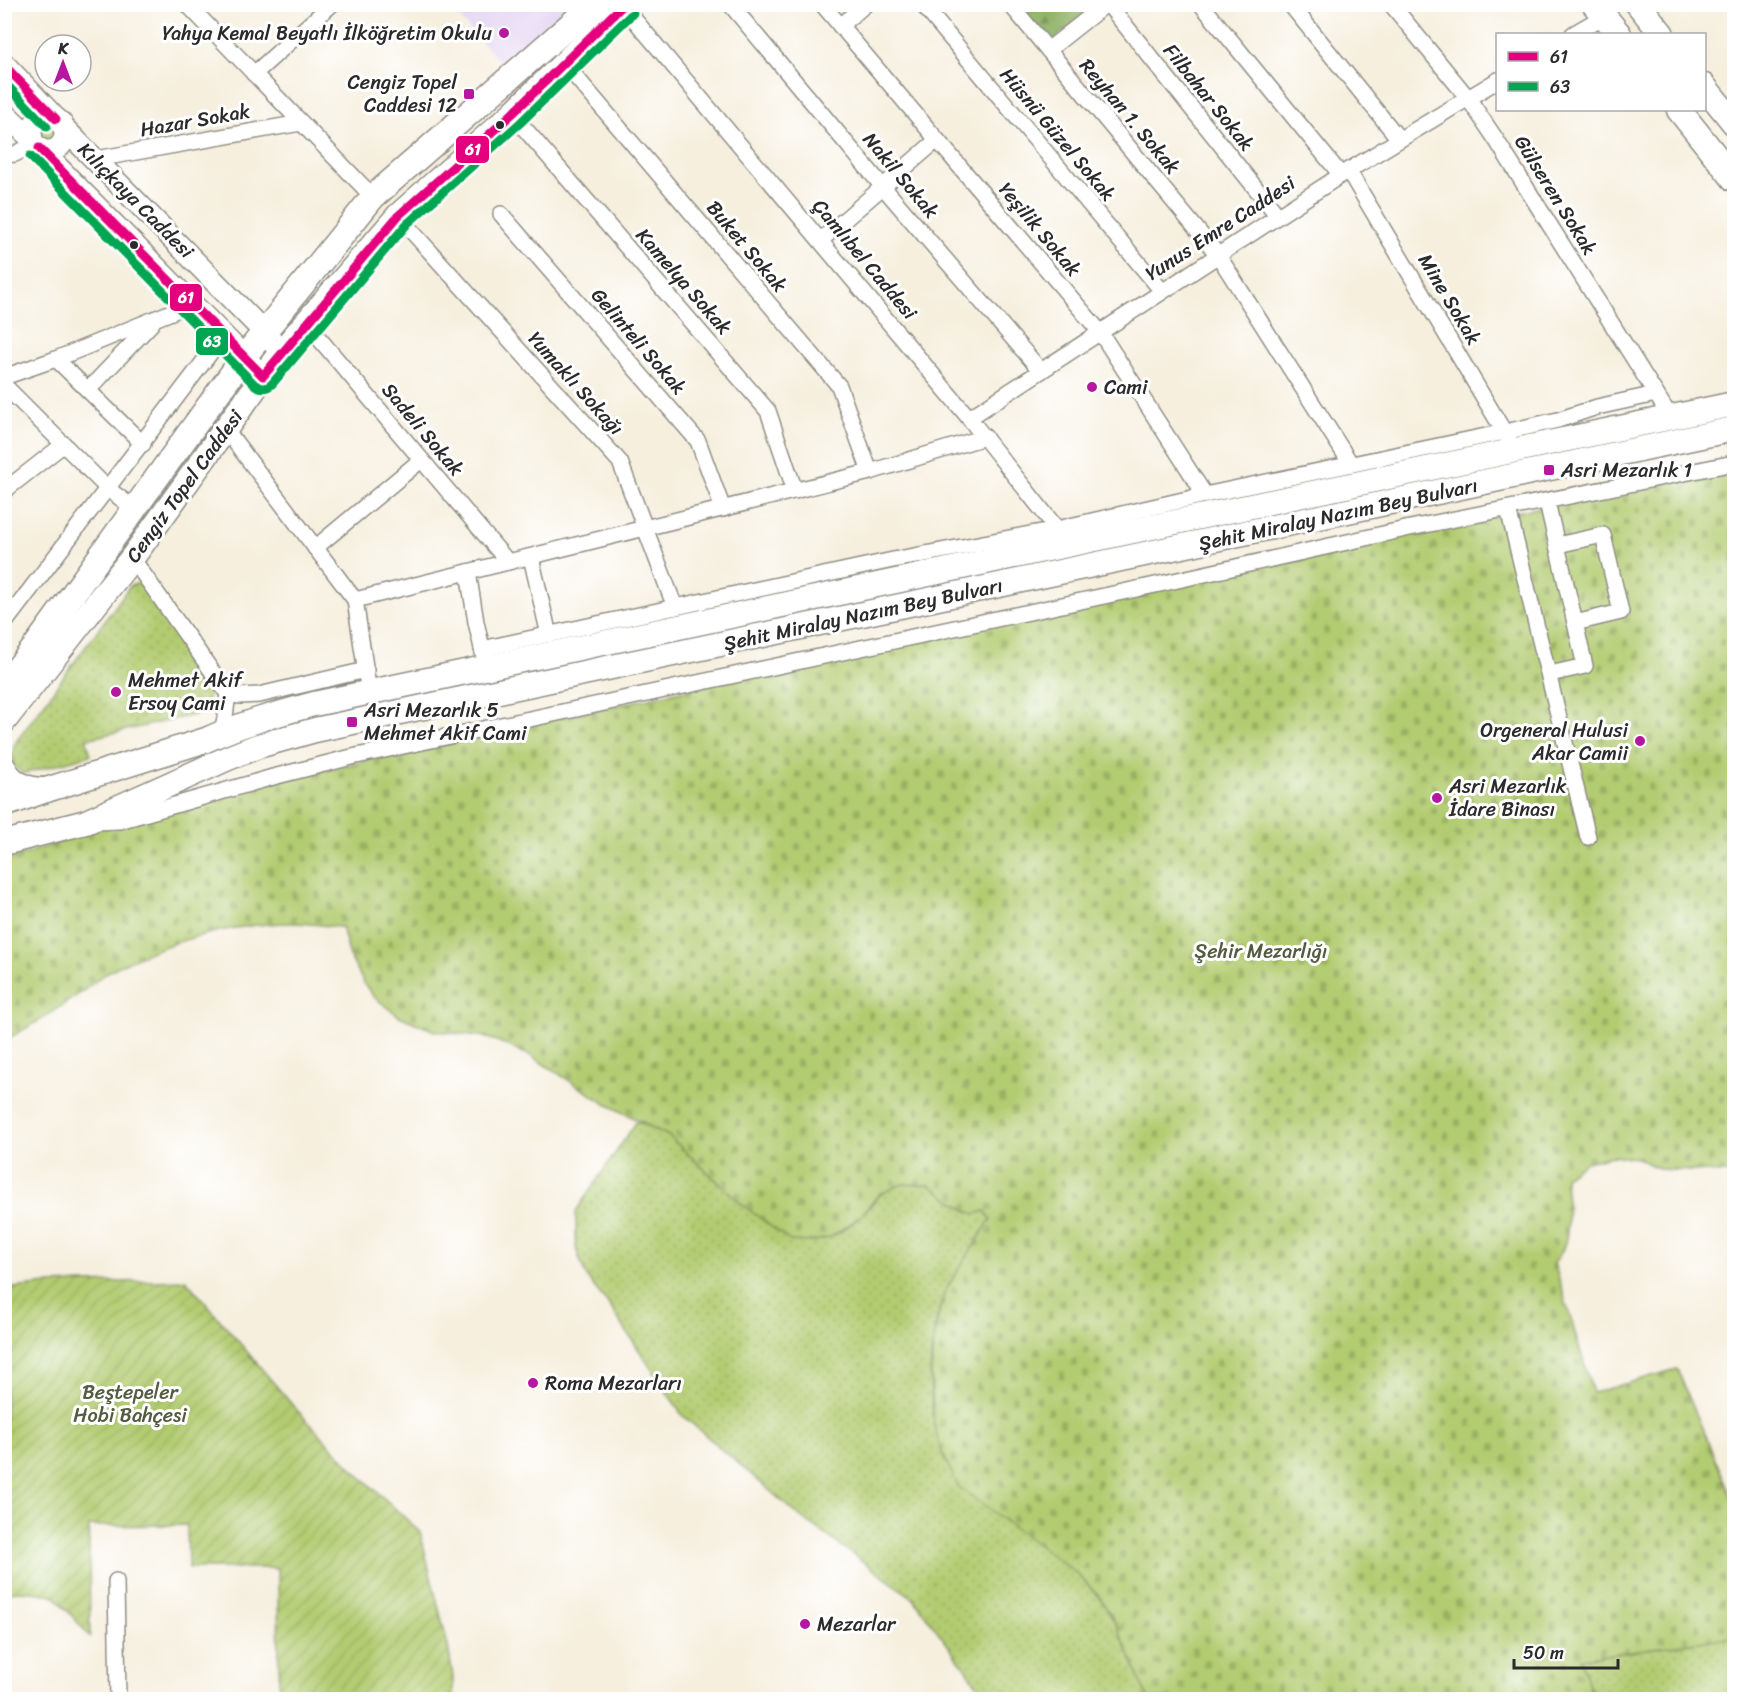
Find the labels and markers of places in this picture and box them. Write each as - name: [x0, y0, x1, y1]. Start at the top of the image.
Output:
- place label: Yahya Kemal Beyatlı İlköğretim Okulu: [162, 16, 492, 51]
- marker: Yahya Kemal Beyatlı İlköğretim Okulu: [497, 26, 511, 40]
- place label: Cengiz Topel Caddesi 12: [347, 65, 458, 123]
- marker: Cengiz Topel Caddesi 12: [462, 87, 476, 101]
- unlabelled marker: [494, 119, 506, 131]
- unlabelled marker: [128, 239, 140, 251]
- place label: Cami: [1104, 370, 1149, 405]
- marker: Cami: [1085, 380, 1099, 394]
- place label: Asri Mezarlık 1: [1560, 453, 1692, 488]
- marker: Asri Mezarlık 1: [1542, 463, 1556, 477]
- place label: Mehmet Akif Ersoy Cami: [128, 663, 244, 721]
- marker: Mehmet Akif Ersoy Cami: [109, 685, 123, 699]
- place label: Asri Mezarlık 5 Mehmet Akif Cami: [363, 693, 528, 751]
- place label: Orgeneral Hulusi Akar Camii: [1480, 713, 1629, 771]
- marker: Asri Mezarlık 5 Mehmet Akif Cami: [345, 715, 359, 729]
- marker: Orgeneral Hulusi Akar Camii: [1633, 734, 1647, 748]
- place label: Asri Mezarlık İdare Binası: [1448, 769, 1567, 827]
- marker: Asri Mezarlık İdare Binası: [1430, 791, 1444, 805]
- place label: Roma Mezarları: [545, 1366, 682, 1401]
- marker: Roma Mezarları: [526, 1376, 540, 1390]
- place label: Mezarlar: [817, 1607, 897, 1642]
- marker: Mezarlar: [798, 1617, 812, 1631]

